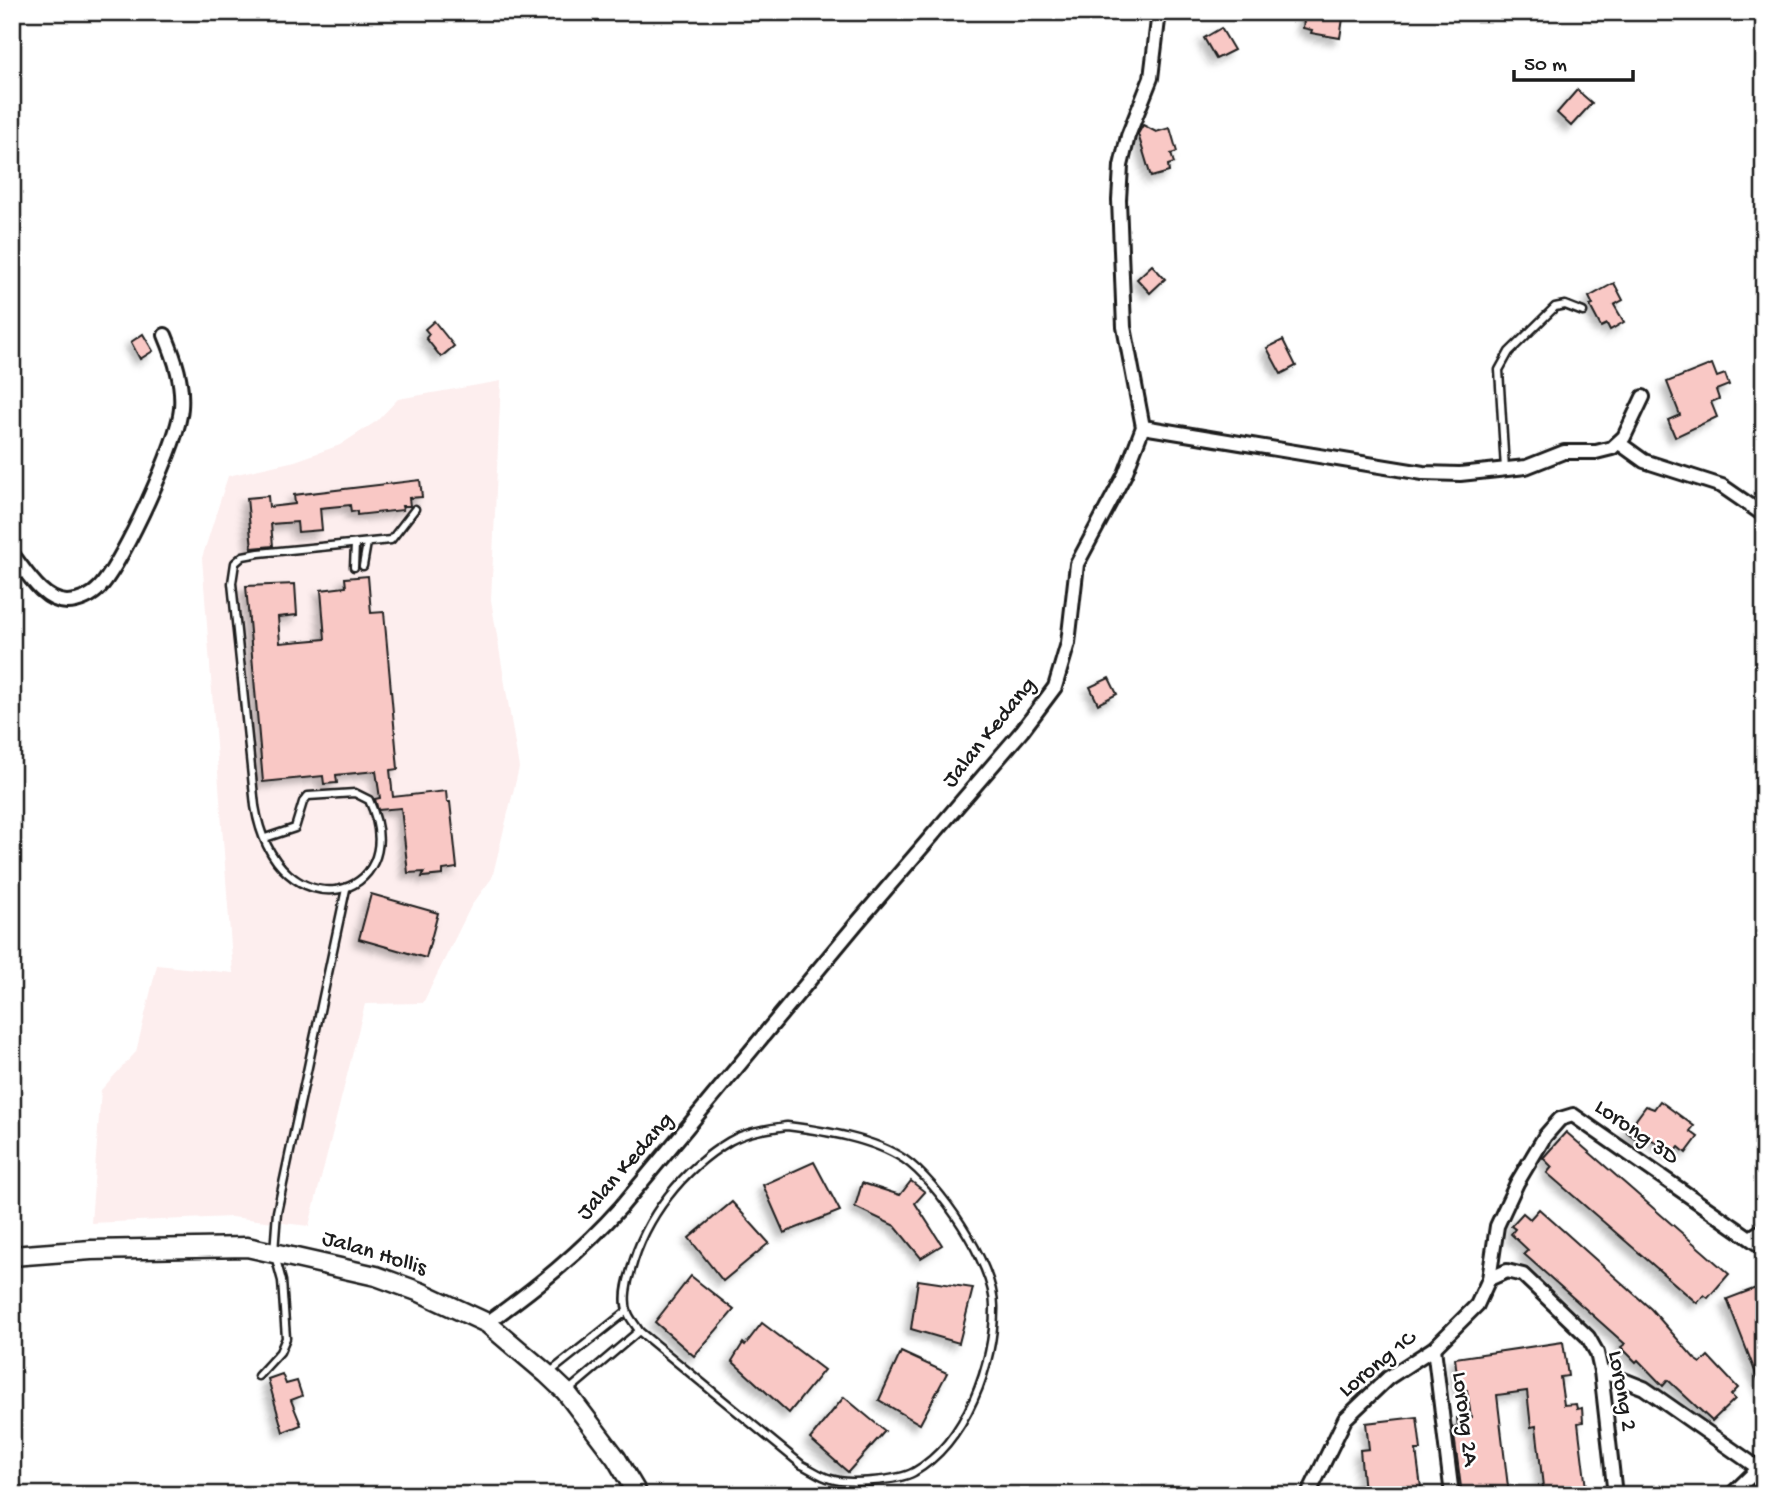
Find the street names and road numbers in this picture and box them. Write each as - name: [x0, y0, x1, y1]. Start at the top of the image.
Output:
- street label: Jalan Kedang: [937, 672, 1043, 794]
- street label: Lorong 3D: [1589, 1094, 1684, 1172]
- street label: Jalan Kedang: [572, 1108, 680, 1226]
- street label: Jalan Hollis: [319, 1225, 430, 1283]
- street label: Lorong 1C: [1334, 1325, 1423, 1404]
- street label: Lorong 2: [1601, 1349, 1641, 1433]
- street label: Lorong 2A: [1445, 1370, 1483, 1469]

